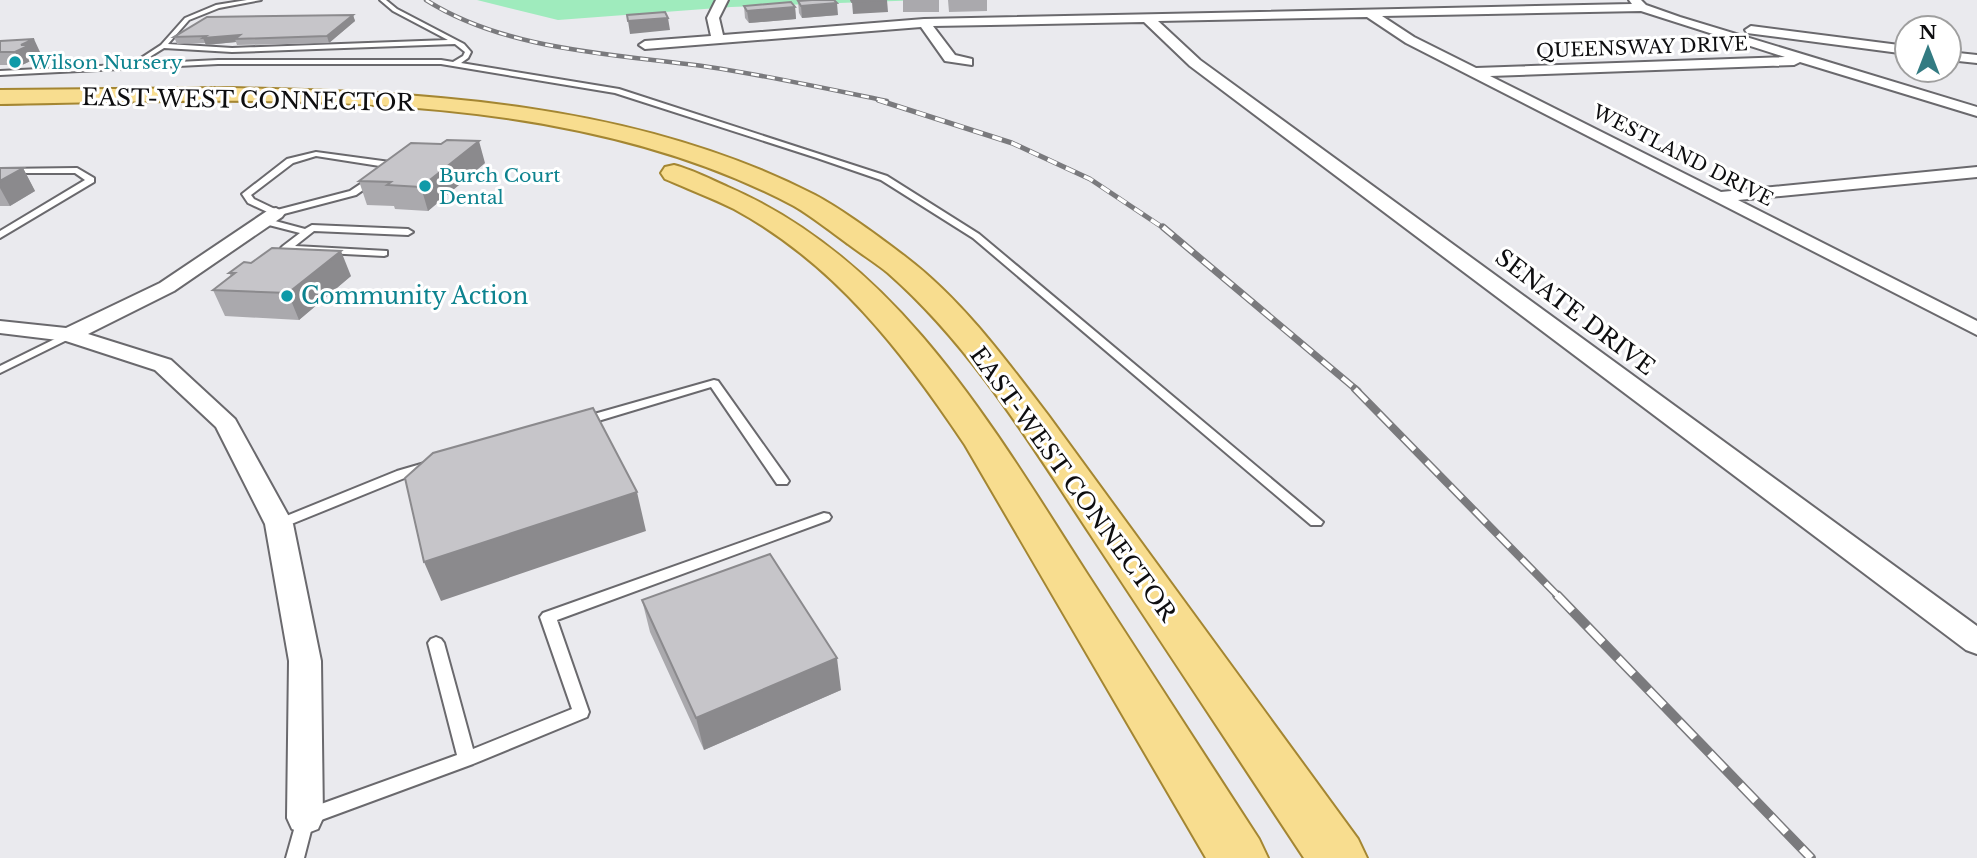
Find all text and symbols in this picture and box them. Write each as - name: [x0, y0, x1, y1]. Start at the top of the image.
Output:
- north arrow: [1893, 14, 1963, 84]
- text: N: [1919, 21, 1937, 44]
- street label: QUEENSWAY DRIVE: [1536, 32, 1748, 63]
- place label: Wilson Nursery: [28, 51, 183, 74]
- marker: Wilson Nursery: [7, 54, 23, 70]
- street label: EAST-WEST CONNECTOR: [81, 83, 415, 117]
- street label: WESTLAND DRIVE: [1588, 99, 1777, 211]
- place label: Burch Court Dental: [439, 164, 561, 209]
- marker: Burch Court Dental: [417, 178, 433, 194]
- street label: SENATE DRIVE: [1490, 243, 1660, 381]
- place label: Community Action: [301, 282, 529, 310]
- marker: Community Action: [279, 288, 295, 304]
- street label: EAST-WEST CONNECTOR: [964, 341, 1183, 627]

